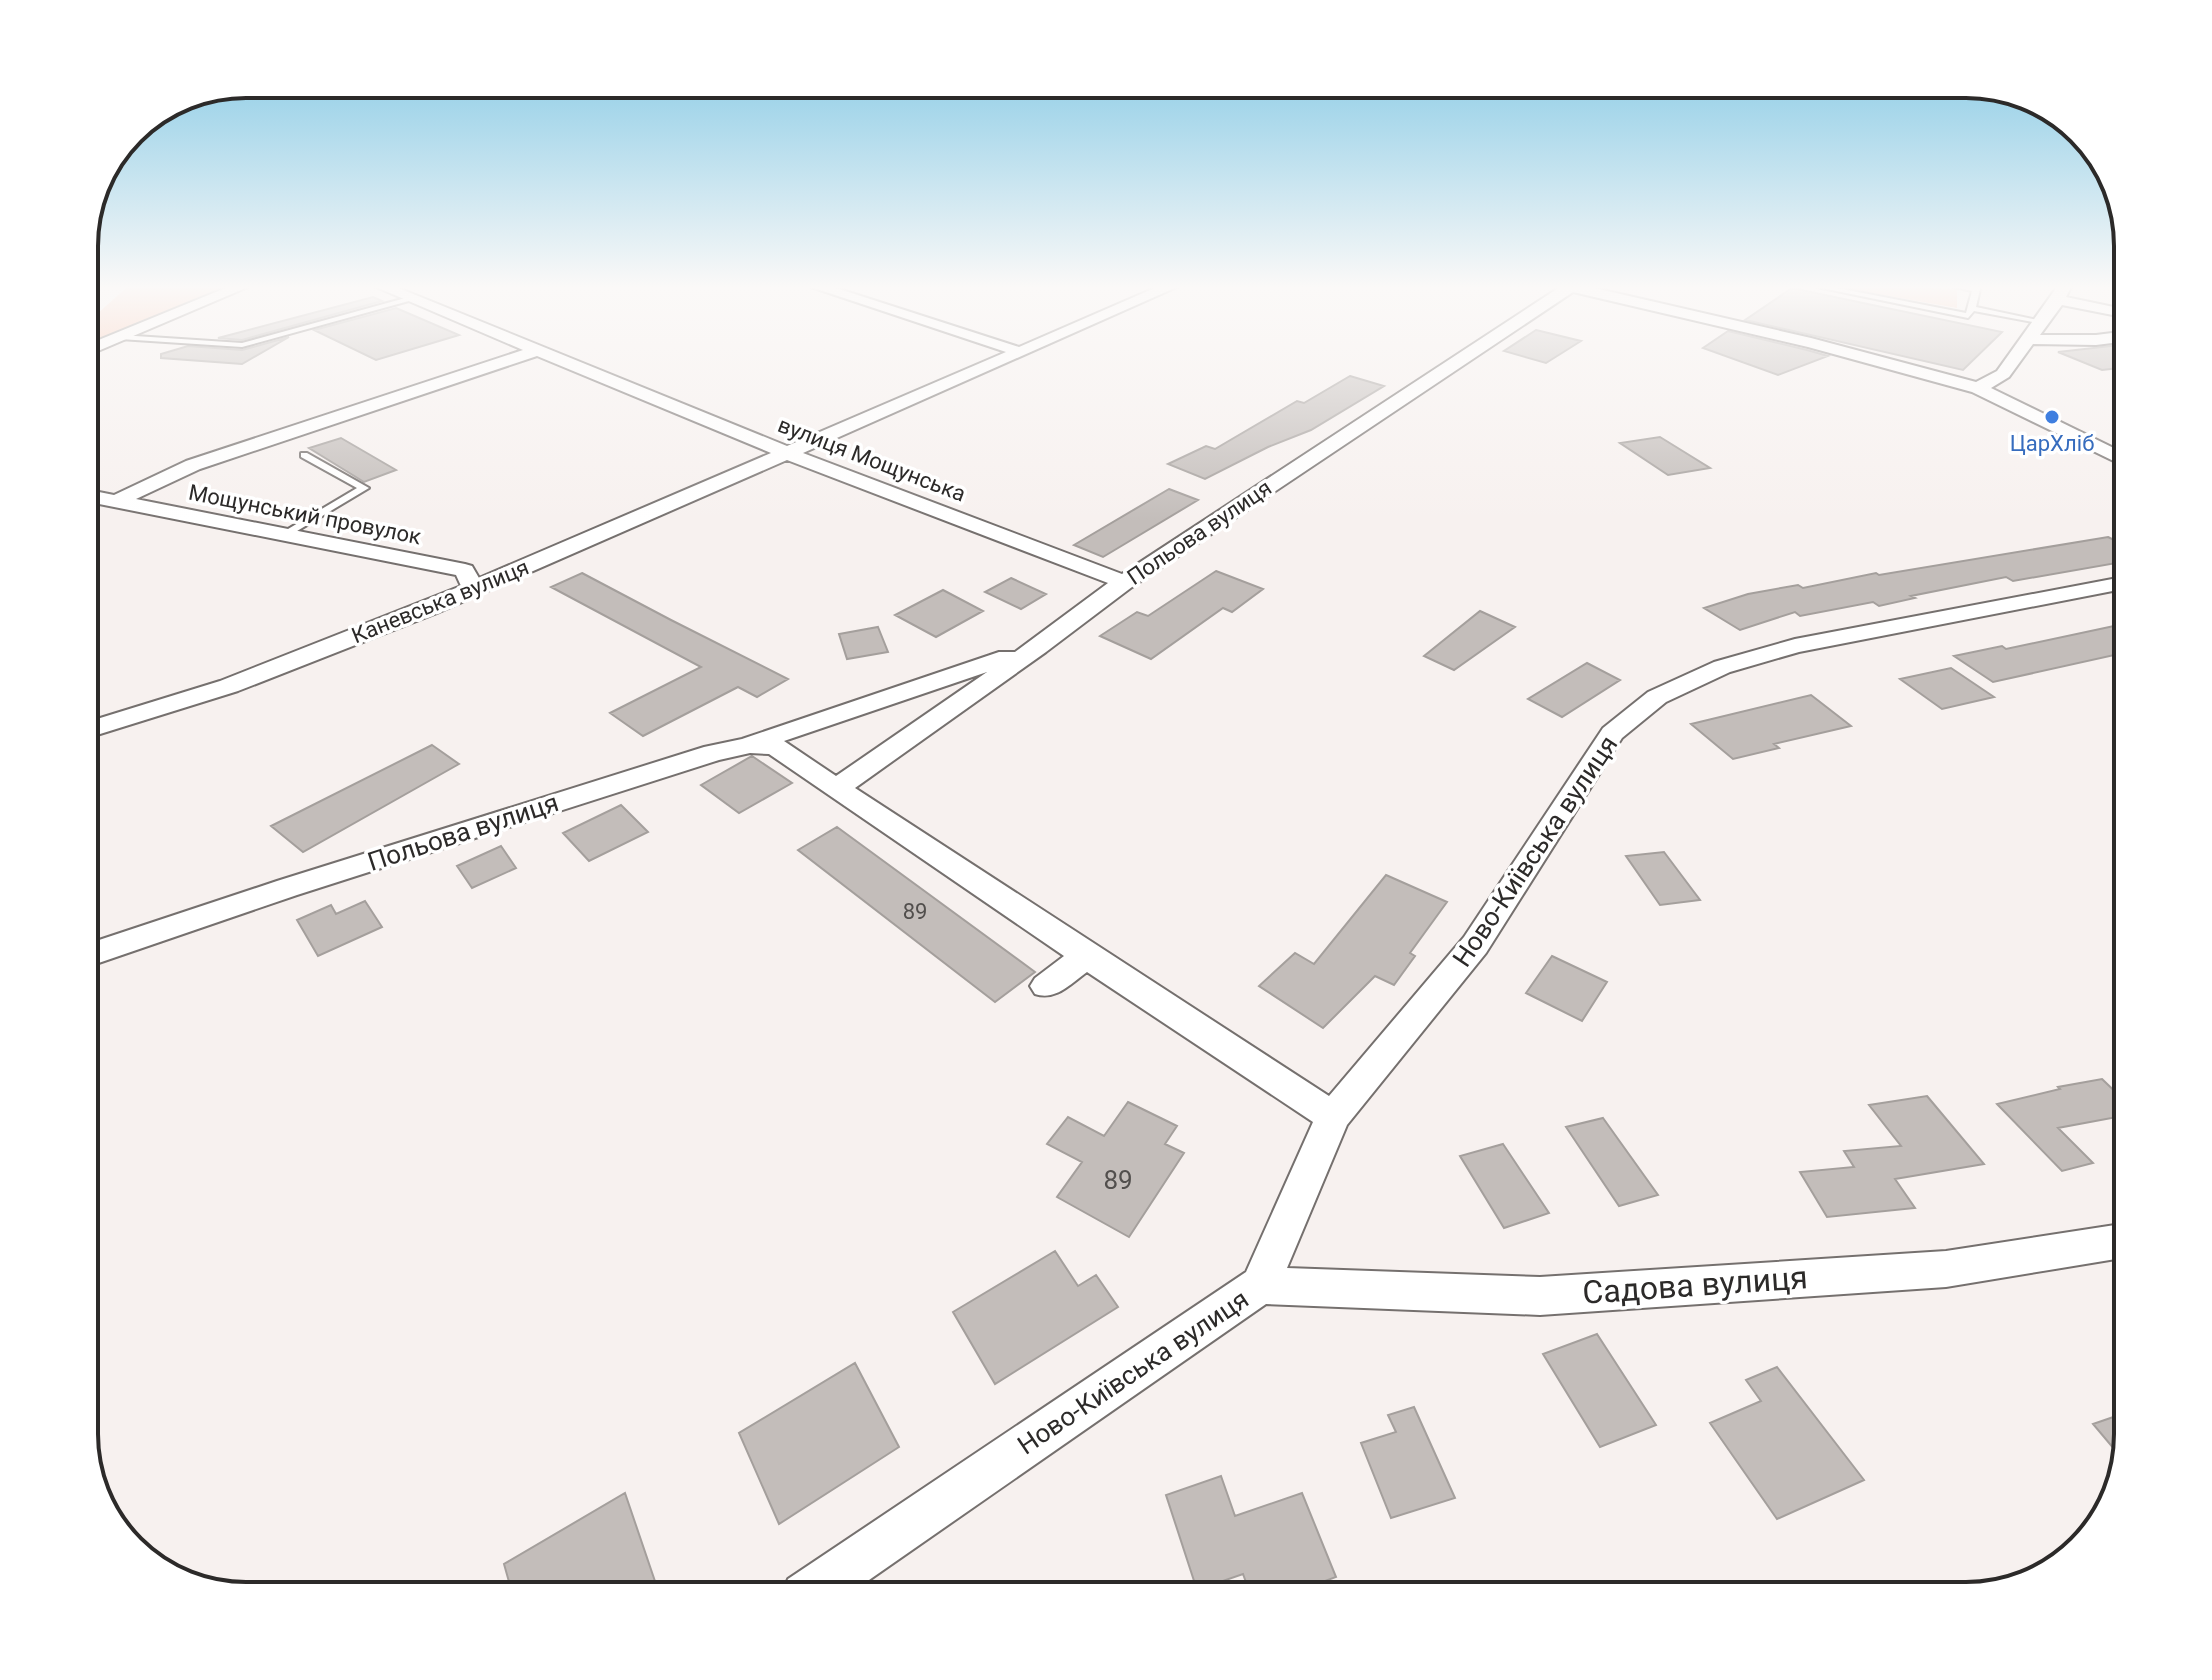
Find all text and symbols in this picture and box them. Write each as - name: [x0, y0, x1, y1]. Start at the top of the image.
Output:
- marker: ЦарХліб: [2043, 408, 2061, 426]
- street label: вулиця Мощунська: [774, 412, 969, 507]
- place label: ЦарХліб: [2010, 431, 2094, 456]
- street label: Польова вулиця: [1122, 475, 1276, 590]
- street label: Мощунський провулок: [186, 480, 423, 549]
- street label: Каневська вулиця: [348, 554, 532, 648]
- street label: Ново-Київська вулиця: [1447, 730, 1623, 972]
- street label: Польова вулиця: [364, 787, 562, 877]
- house number: 89: [903, 899, 927, 924]
- house number: 89: [1103, 1165, 1133, 1195]
- street label: Садова вулиця: [1581, 1258, 1809, 1312]
- street label: Ново-Київська вулиця: [1012, 1284, 1254, 1460]

